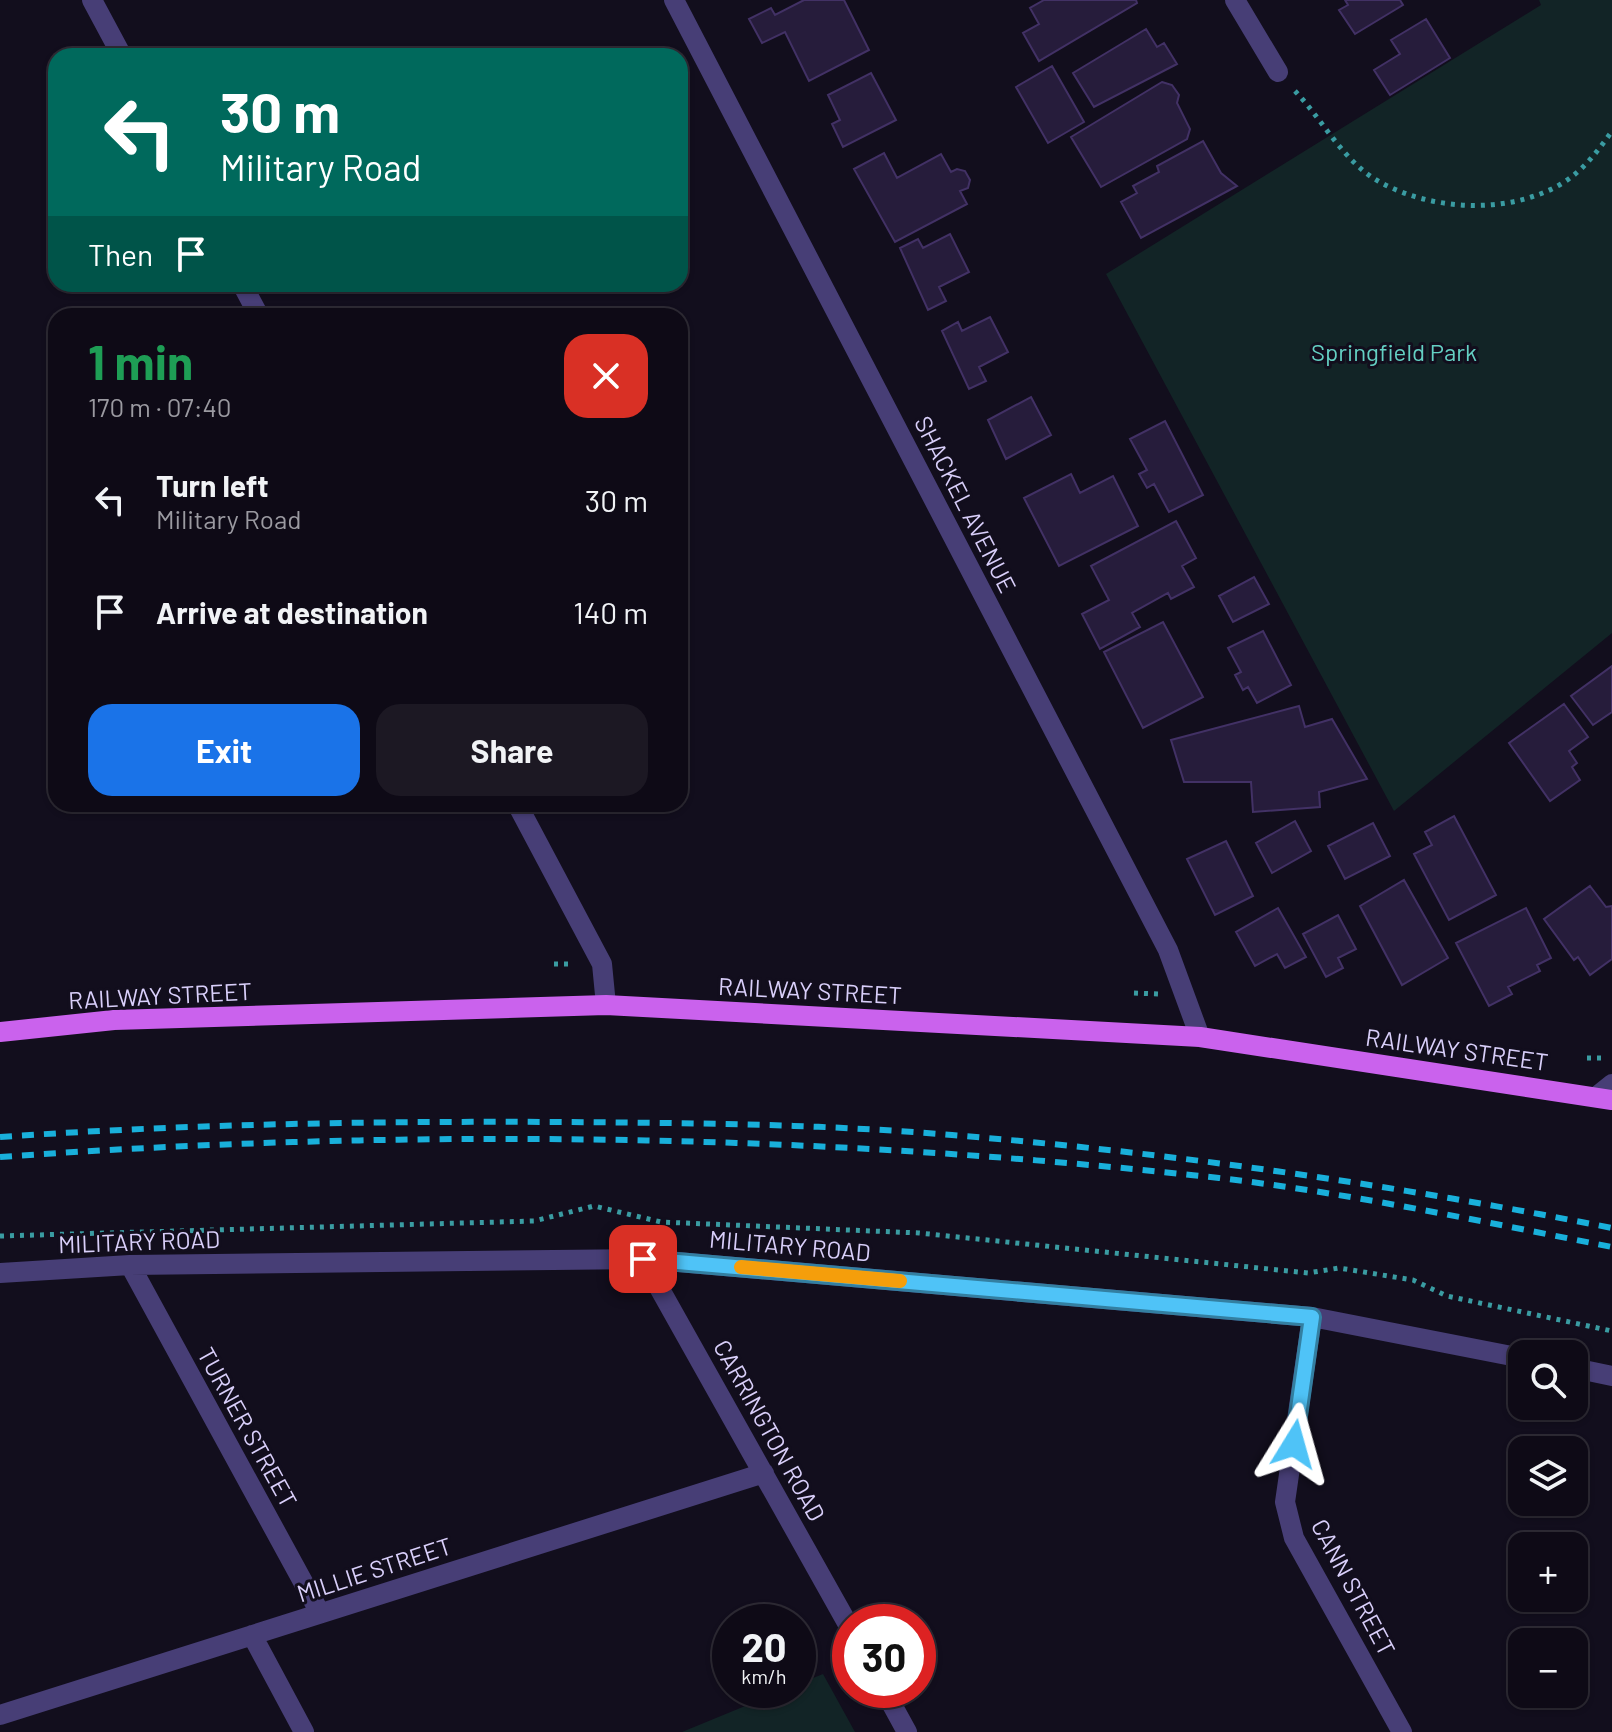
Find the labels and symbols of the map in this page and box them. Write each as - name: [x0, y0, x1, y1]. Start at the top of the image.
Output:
- park label: Springfield Park: [1311, 337, 1477, 366]
- street label: SHACKEL AVENUE: [909, 411, 1023, 597]
- street label: RAILWAY STREET: [717, 971, 903, 1009]
- street label: RAILWAY STREET: [67, 976, 253, 1014]
- street label: RAILWAY STREET: [1364, 1022, 1550, 1076]
- street label: MILITARY ROAD: [708, 1223, 872, 1267]
- street label: MILITARY ROAD: [58, 1224, 220, 1258]
- pin: [609, 1225, 677, 1293]
- street label: CARRINGTON ROAD: [708, 1334, 832, 1526]
- street label: TURNER STREET: [192, 1342, 304, 1512]
- position arrow: [1252, 1402, 1336, 1486]
- street label: CANN STREET: [1306, 1514, 1402, 1660]
- street label: MILLIE STREET: [293, 1530, 455, 1608]
- speed limit sign: 30: [832, 1604, 936, 1708]

